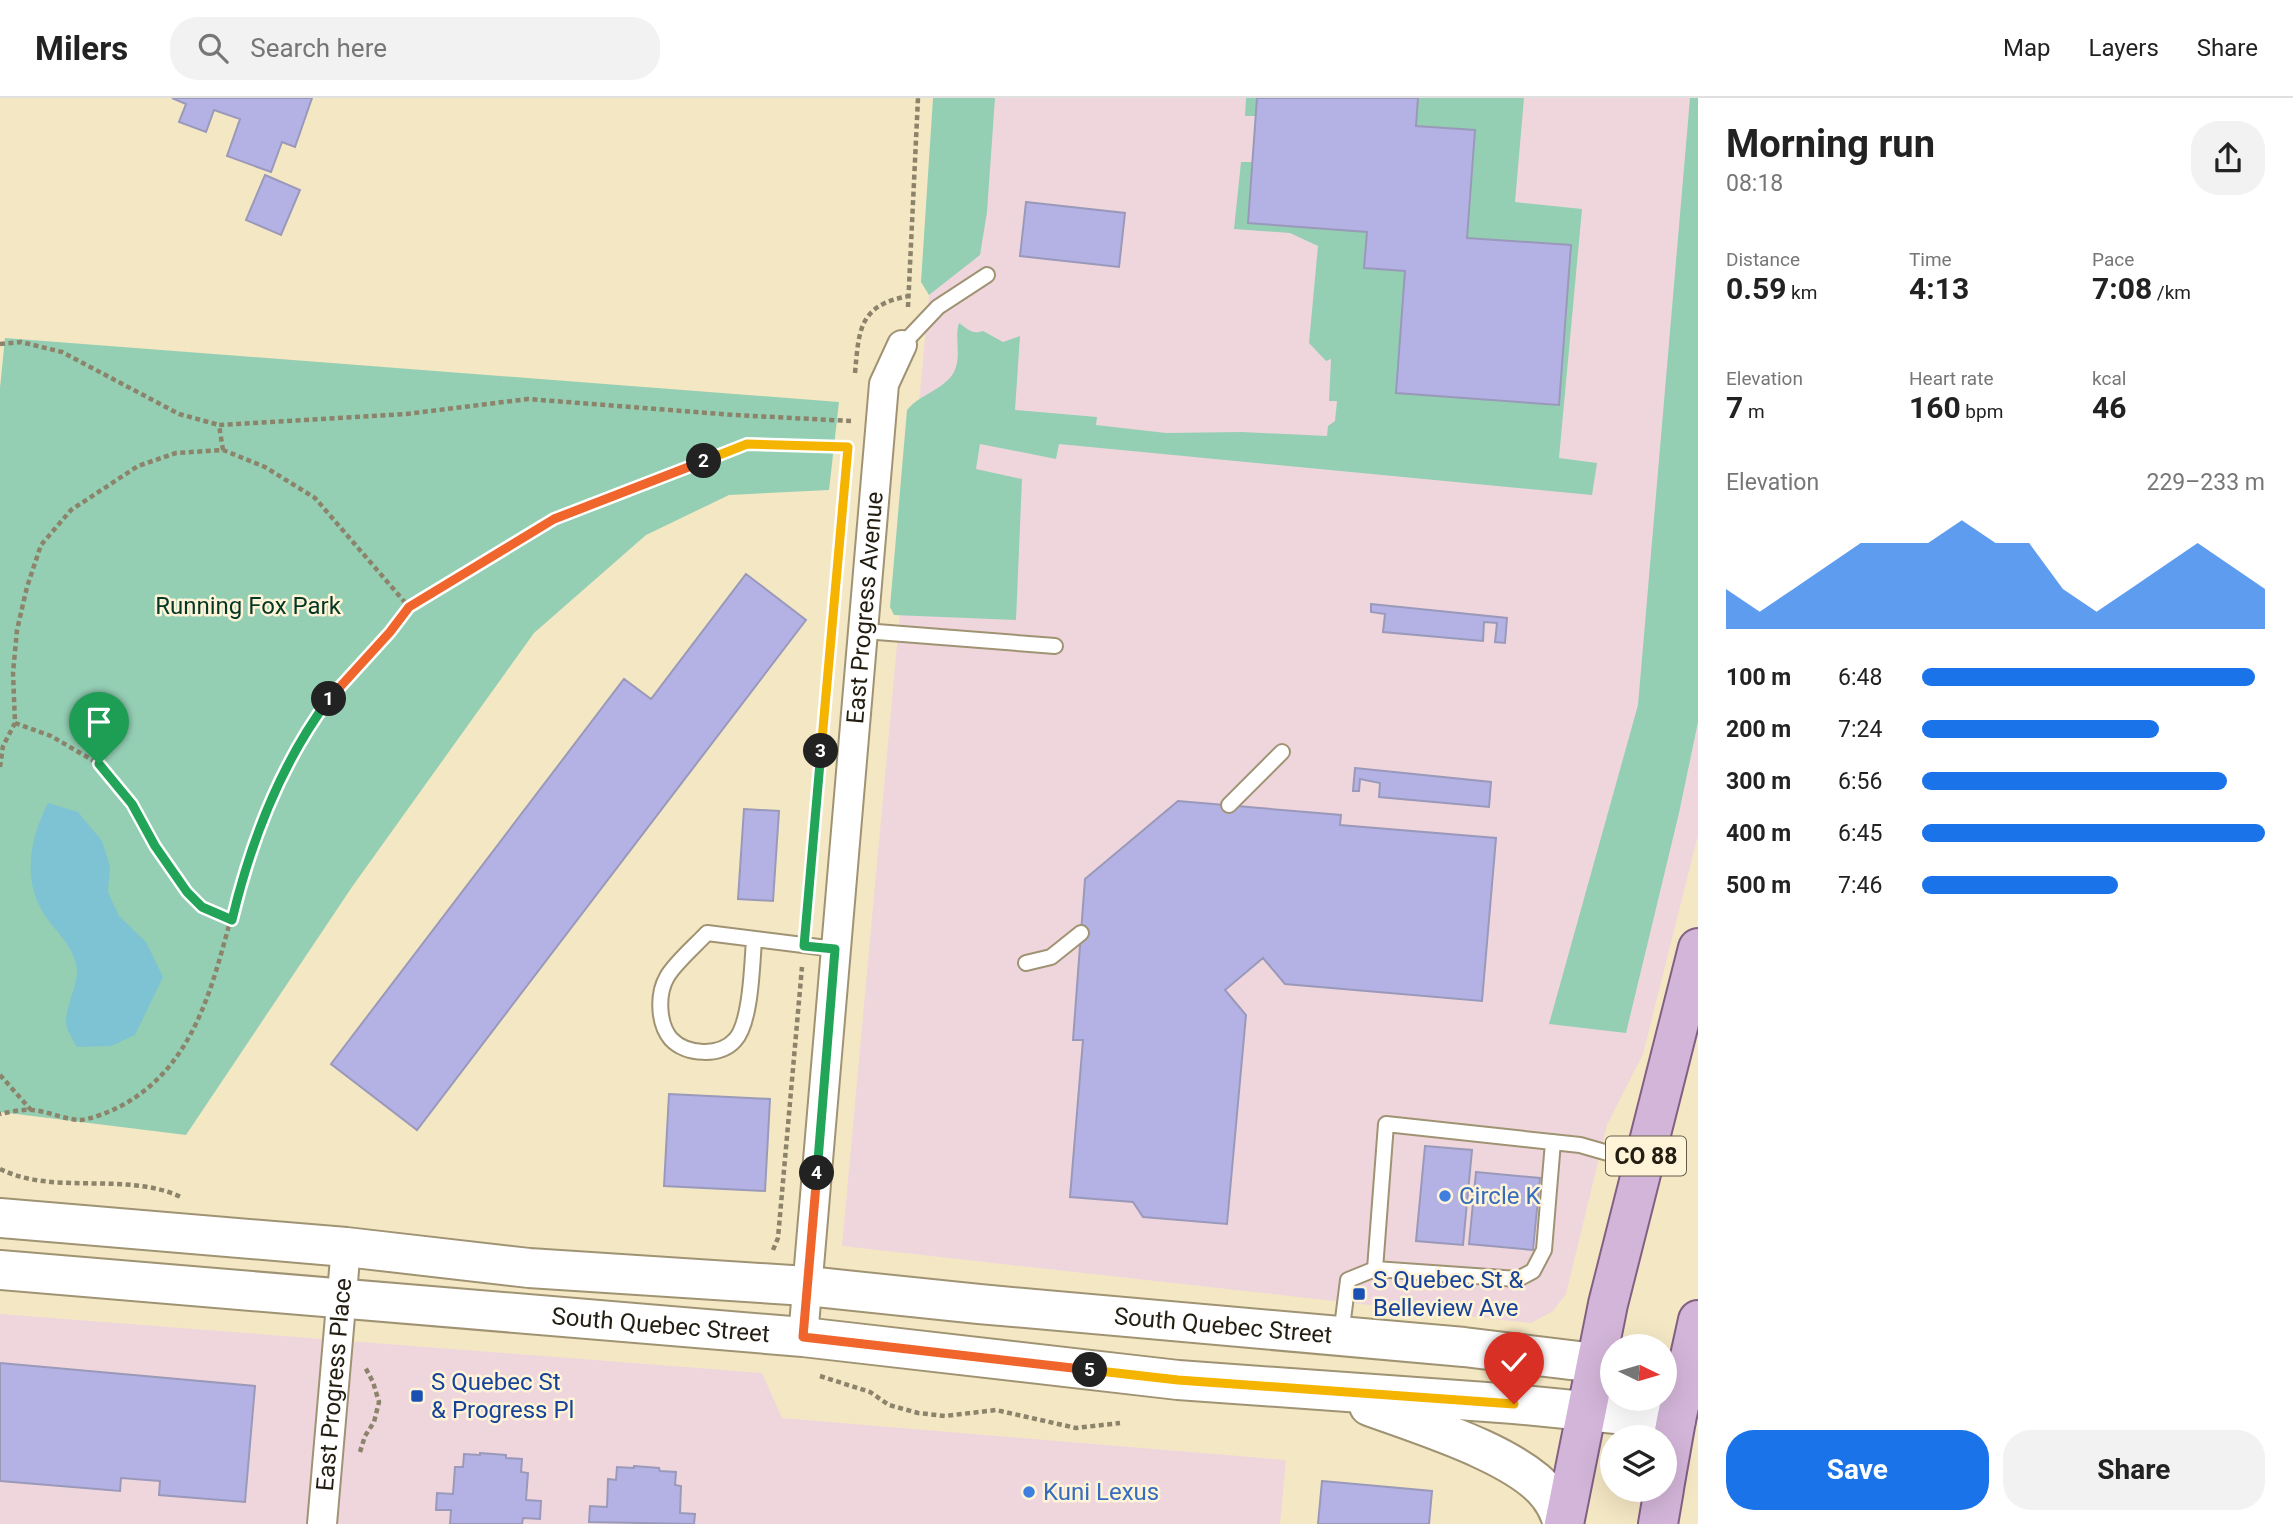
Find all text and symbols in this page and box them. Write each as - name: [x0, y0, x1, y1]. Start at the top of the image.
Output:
- search box: [170, 17, 660, 80]
- text: Milers: [35, 29, 128, 68]
- icon: search: [194, 29, 232, 67]
- text: Search here: [250, 33, 387, 63]
- text: Map: [2003, 34, 2051, 62]
- text: Layers: [2089, 34, 2159, 62]
- text: Share: [2197, 34, 2258, 62]
- button: share: [2191, 121, 2265, 195]
- text: Morning run: [1726, 122, 1935, 166]
- text: 08:18: [1726, 170, 1783, 197]
- text: Distance: [1726, 248, 1800, 271]
- text: Time: [1909, 248, 1952, 271]
- text: Pace: [2092, 248, 2134, 271]
- text: 0.59: [1726, 271, 1786, 306]
- text: 4:13: [1909, 271, 1969, 306]
- text: 7:08: [2092, 271, 2152, 306]
- text: km: [1786, 281, 1817, 304]
- text: /km: [2152, 281, 2191, 304]
- text: Elevation: [1726, 367, 1803, 390]
- text: Heart rate: [1909, 367, 1994, 390]
- text: kcal: [2092, 367, 2126, 390]
- text: 7: [1726, 390, 1743, 425]
- text: 160: [1909, 390, 1961, 425]
- text: 46: [2092, 390, 2126, 425]
- text: m: [1743, 400, 1765, 423]
- text: bpm: [1961, 400, 2003, 423]
- pin: 2: [686, 444, 722, 478]
- text: 2: [698, 449, 709, 472]
- text: Elevation: [1726, 469, 1819, 496]
- text: 229–233 m: [2146, 469, 2265, 496]
- street label: East Progress Avenue: [841, 490, 889, 725]
- park label: Running Fox Park: [155, 592, 342, 620]
- text: 100 m: [1726, 664, 1791, 691]
- text: 6:48: [1838, 664, 1882, 691]
- pin: 1: [312, 682, 346, 716]
- text: 1: [323, 687, 334, 710]
- pin: [69, 692, 129, 764]
- icon: arrive: [80, 703, 118, 741]
- text: 200 m: [1726, 716, 1791, 743]
- text: 7:24: [1838, 716, 1882, 743]
- pin: 3: [804, 734, 838, 768]
- text: 3: [815, 739, 826, 762]
- text: 300 m: [1726, 768, 1791, 795]
- text: 6:56: [1838, 768, 1882, 795]
- text: 400 m: [1726, 820, 1791, 847]
- text: 6:45: [1838, 820, 1882, 847]
- text: 500 m: [1726, 872, 1791, 899]
- text: 7:46: [1838, 872, 1882, 899]
- road number: CO 88: [1606, 1136, 1686, 1176]
- pin: 4: [800, 1156, 834, 1190]
- text: 4: [811, 1161, 822, 1184]
- place label: Circle K: [1459, 1182, 1541, 1210]
- marker: Circle K: [1437, 1188, 1453, 1204]
- place label: S Quebec St & Belleview Ave: [1373, 1266, 1523, 1322]
- street label: East Progress Place: [311, 1277, 357, 1492]
- marker: S Quebec St & Belleview Ave: [1351, 1286, 1367, 1302]
- street label: South Quebec Street: [551, 1302, 771, 1348]
- street label: South Quebec Street: [1113, 1302, 1333, 1349]
- pin: [1484, 1332, 1544, 1404]
- north arrow: [1600, 1334, 1676, 1410]
- map controls: [1600, 1334, 1677, 1502]
- icon: check: [1495, 1343, 1533, 1381]
- pin: 5: [1072, 1352, 1108, 1388]
- text: 5: [1084, 1358, 1095, 1381]
- place label: S Quebec St & Progress Pl: [431, 1368, 574, 1424]
- marker: S Quebec St & Progress Pl: [409, 1388, 425, 1404]
- button: layers: [1600, 1425, 1677, 1502]
- button: Save: [1726, 1430, 1989, 1510]
- button: Share: [2003, 1430, 2265, 1510]
- place label: Kuni Lexus: [1043, 1478, 1159, 1506]
- marker: Kuni Lexus: [1021, 1484, 1037, 1500]

